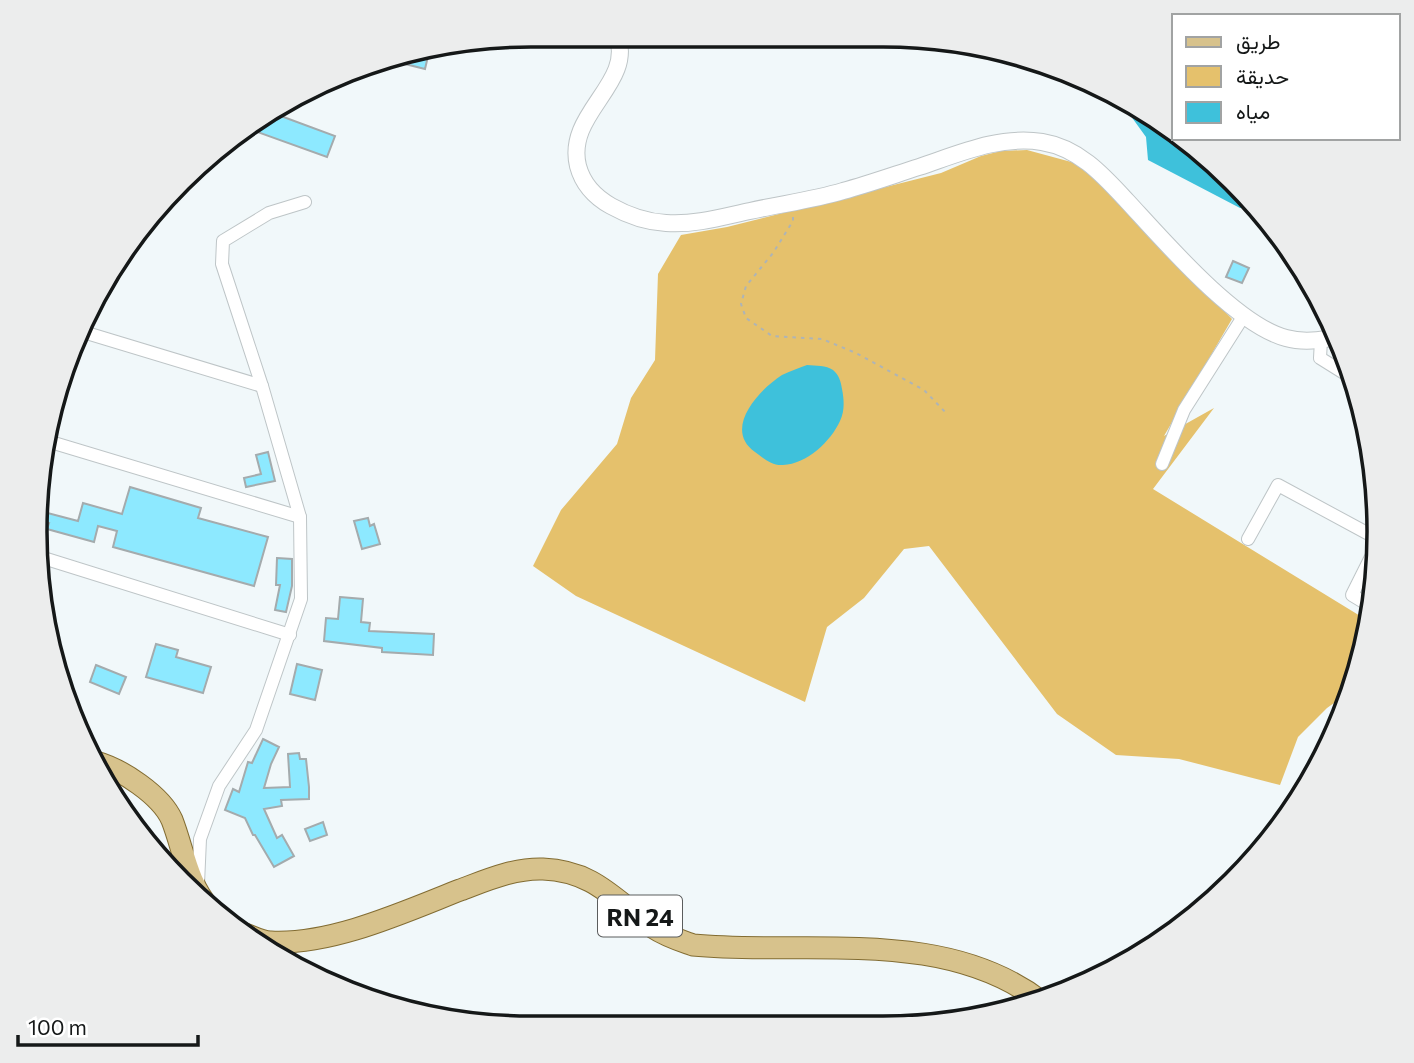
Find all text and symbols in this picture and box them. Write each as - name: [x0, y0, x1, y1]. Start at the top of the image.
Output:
- legend: [1172, 14, 1400, 140]
- text: طريق: [1236, 28, 1281, 55]
- text: حديقة: [1236, 63, 1289, 89]
- text: مياه: [1236, 98, 1270, 124]
- road number: RN 24: [598, 896, 682, 936]
- scale bar: [18, 1004, 198, 1048]
- text: 100 m: [28, 1014, 87, 1039]

